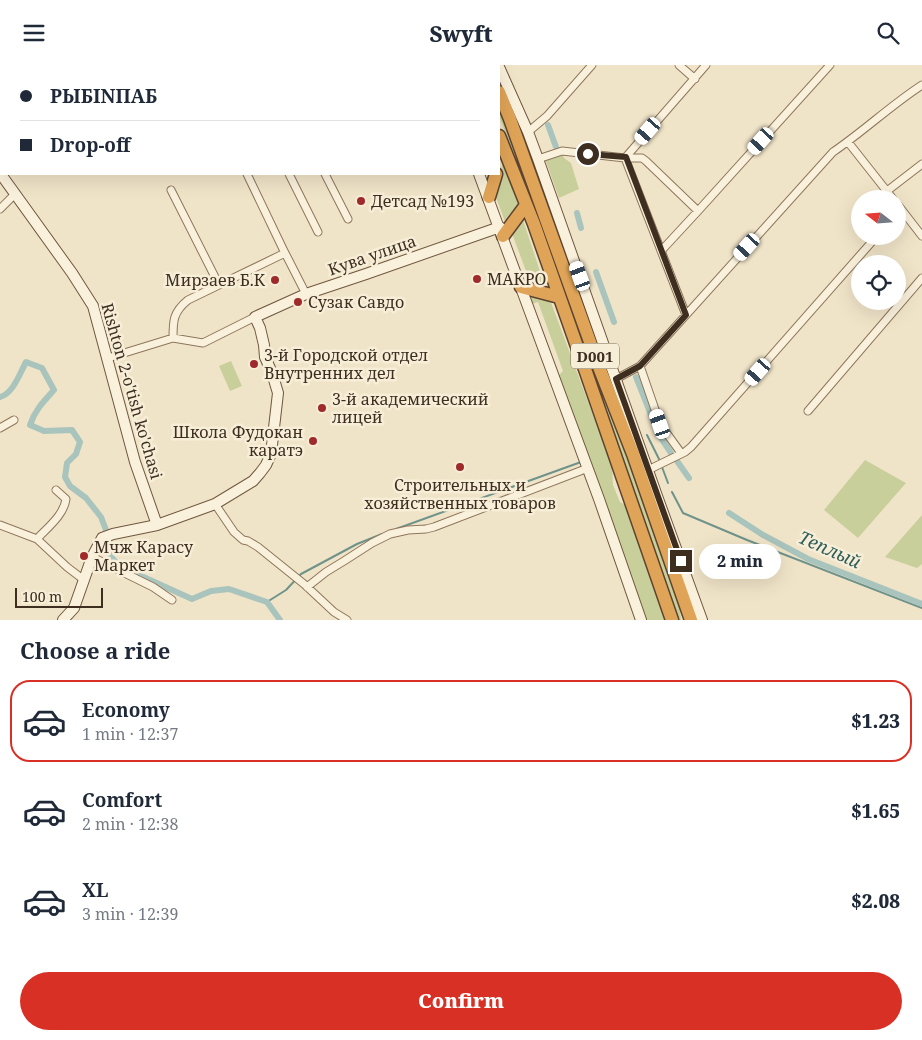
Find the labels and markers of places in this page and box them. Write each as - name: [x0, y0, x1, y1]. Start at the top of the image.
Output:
- place label: Детсад №193: [371, 190, 474, 212]
- marker: Детсад №193: [355, 195, 367, 207]
- place label: МАКРО: [487, 268, 546, 290]
- place label: Мирзаев Б.К: [165, 269, 266, 291]
- marker: МАКРО: [471, 273, 483, 285]
- marker: Мирзаев Б.К: [269, 274, 281, 286]
- place label: Сузак Савдо: [308, 291, 404, 313]
- marker: Сузак Савдо: [292, 296, 304, 308]
- place label: 3-й Городской отдел Внутренних дел: [264, 344, 428, 384]
- marker: 3-й Городской отдел Внутренних дел: [248, 358, 260, 370]
- place label: 3-й академический лицей: [332, 388, 489, 428]
- marker: 3-й академический лицей: [316, 402, 328, 414]
- place label: Школа Фудокан каратэ: [173, 421, 303, 461]
- marker: Школа Фудокан каратэ: [307, 435, 319, 447]
- marker: Строительных и хозяйственных товаров: [454, 461, 466, 473]
- place label: Строительных и хозяйственных товаров: [364, 474, 556, 514]
- place label: Мчж Карасу Маркет: [94, 536, 194, 576]
- marker: Мчж Карасу Маркет: [78, 550, 90, 562]

